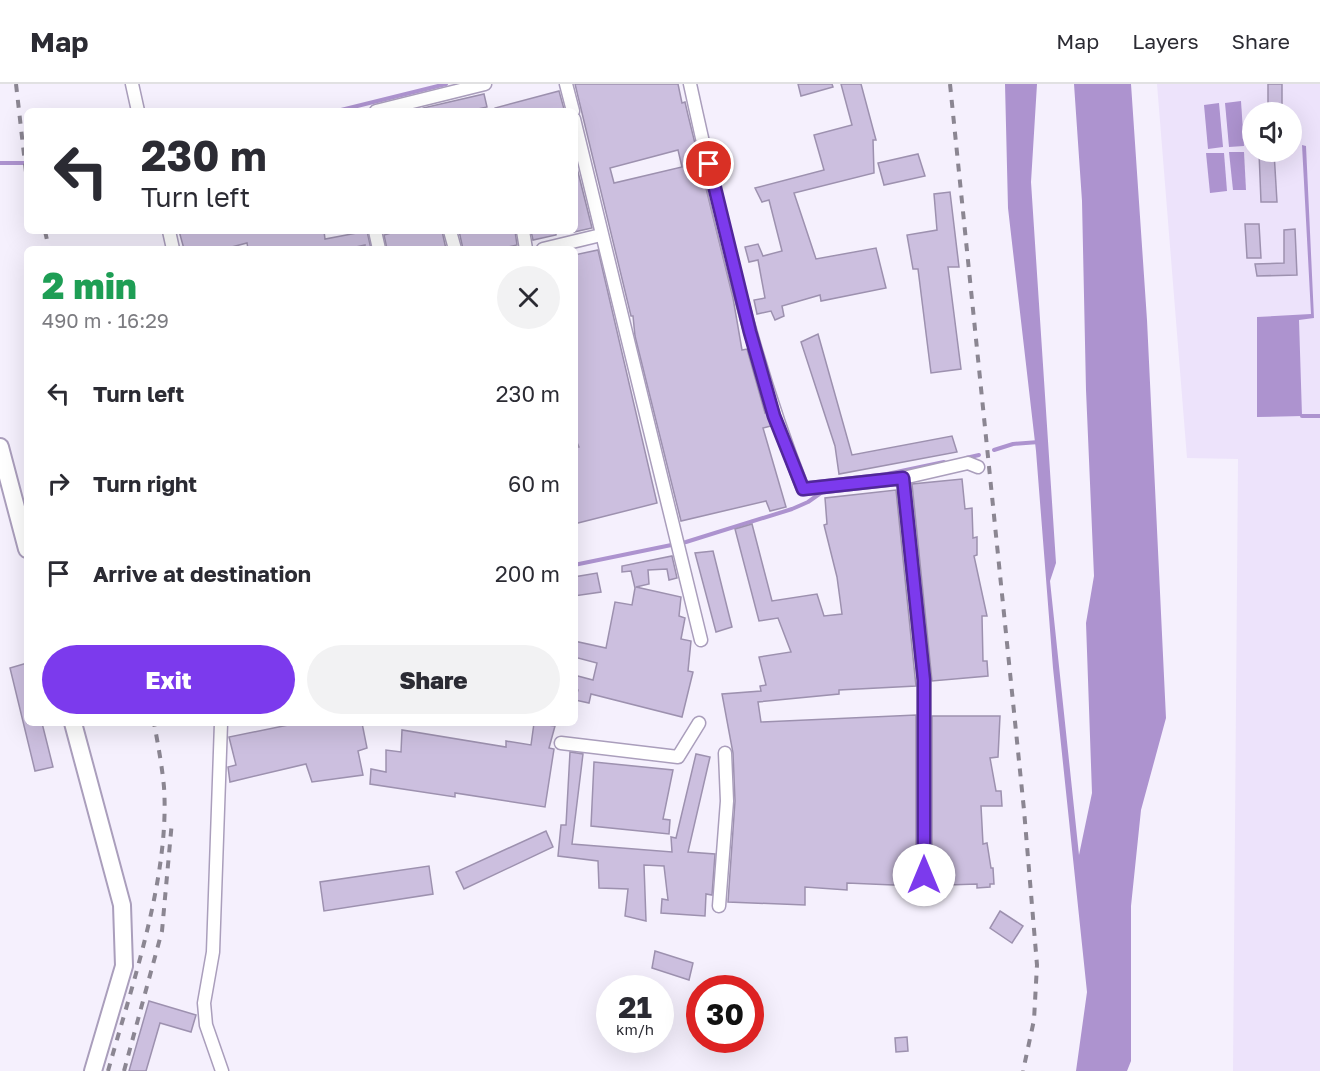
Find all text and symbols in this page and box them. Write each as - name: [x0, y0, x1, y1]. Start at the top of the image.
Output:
- text: Map: [30, 25, 88, 58]
- text: Map: [1056, 28, 1099, 54]
- text: Layers: [1132, 28, 1199, 54]
- text: Share: [1232, 28, 1290, 54]
- map controls: [1242, 102, 1302, 162]
- button: sound: [1242, 102, 1302, 162]
- text: 230 m: [141, 130, 267, 180]
- icon: left: [42, 132, 120, 210]
- pin: [683, 138, 734, 189]
- icon: arrive: [692, 147, 725, 180]
- text: Turn left: [141, 181, 250, 213]
- text: 2 min: [42, 264, 137, 307]
- button: close: [497, 266, 560, 329]
- text: 490 m · 16:29: [42, 308, 169, 332]
- icon: left: [42, 377, 75, 410]
- text: Turn left: [93, 380, 184, 407]
- text: 230 m: [496, 380, 560, 407]
- icon: right: [42, 467, 75, 500]
- text: Turn right: [93, 470, 197, 497]
- text: 60 m: [508, 470, 560, 497]
- icon: arrive: [42, 557, 75, 590]
- text: Arrive at destination: [93, 560, 311, 587]
- text: 200 m: [495, 560, 560, 587]
- button: Exit: [42, 645, 295, 714]
- button: Share: [307, 645, 560, 714]
- position arrow: [892, 843, 956, 907]
- speed limit sign: 30: [686, 975, 764, 1053]
- text: 21: [618, 989, 652, 1025]
- text: km/h: [616, 1020, 654, 1038]

